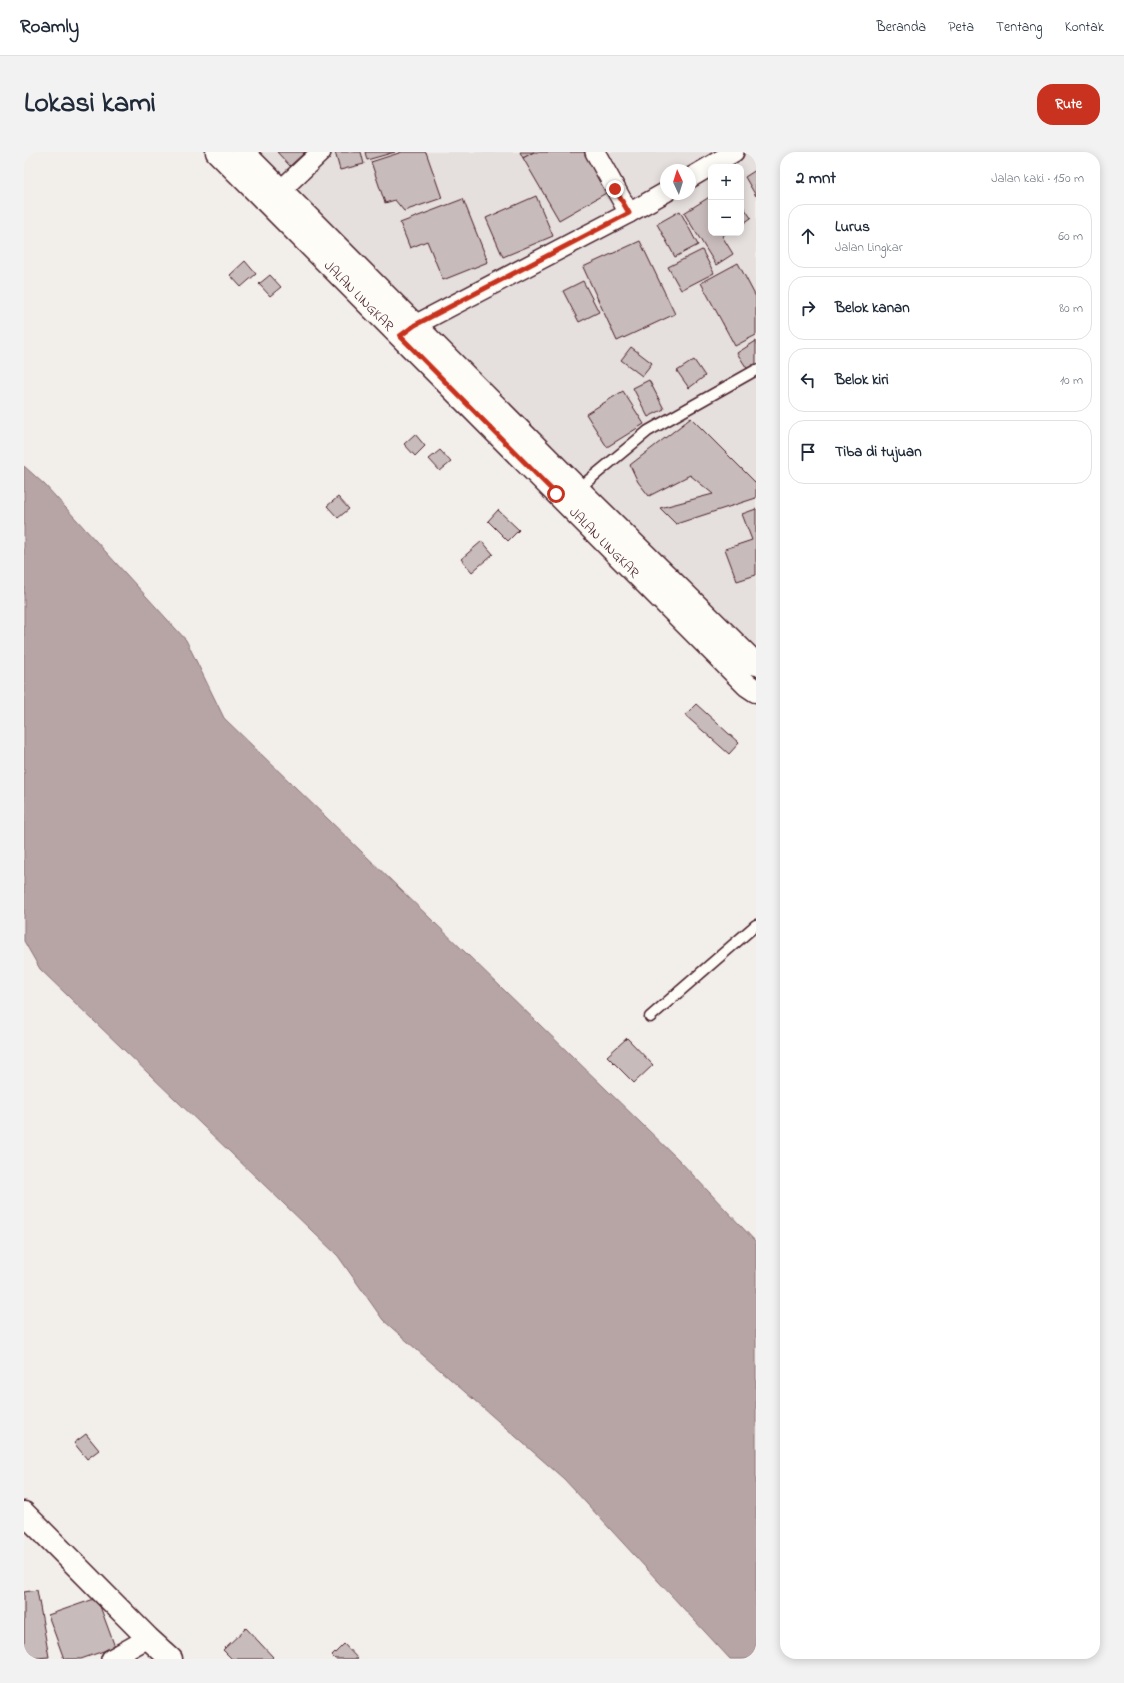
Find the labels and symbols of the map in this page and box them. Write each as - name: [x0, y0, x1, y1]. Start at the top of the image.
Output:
- north arrow: [660, 164, 696, 200]
- route end: [606, 180, 624, 198]
- street label: JALAN LINGKAR: [318, 256, 398, 337]
- route start: [547, 485, 565, 503]
- street label: JALAN LINGKAR: [564, 503, 644, 583]

